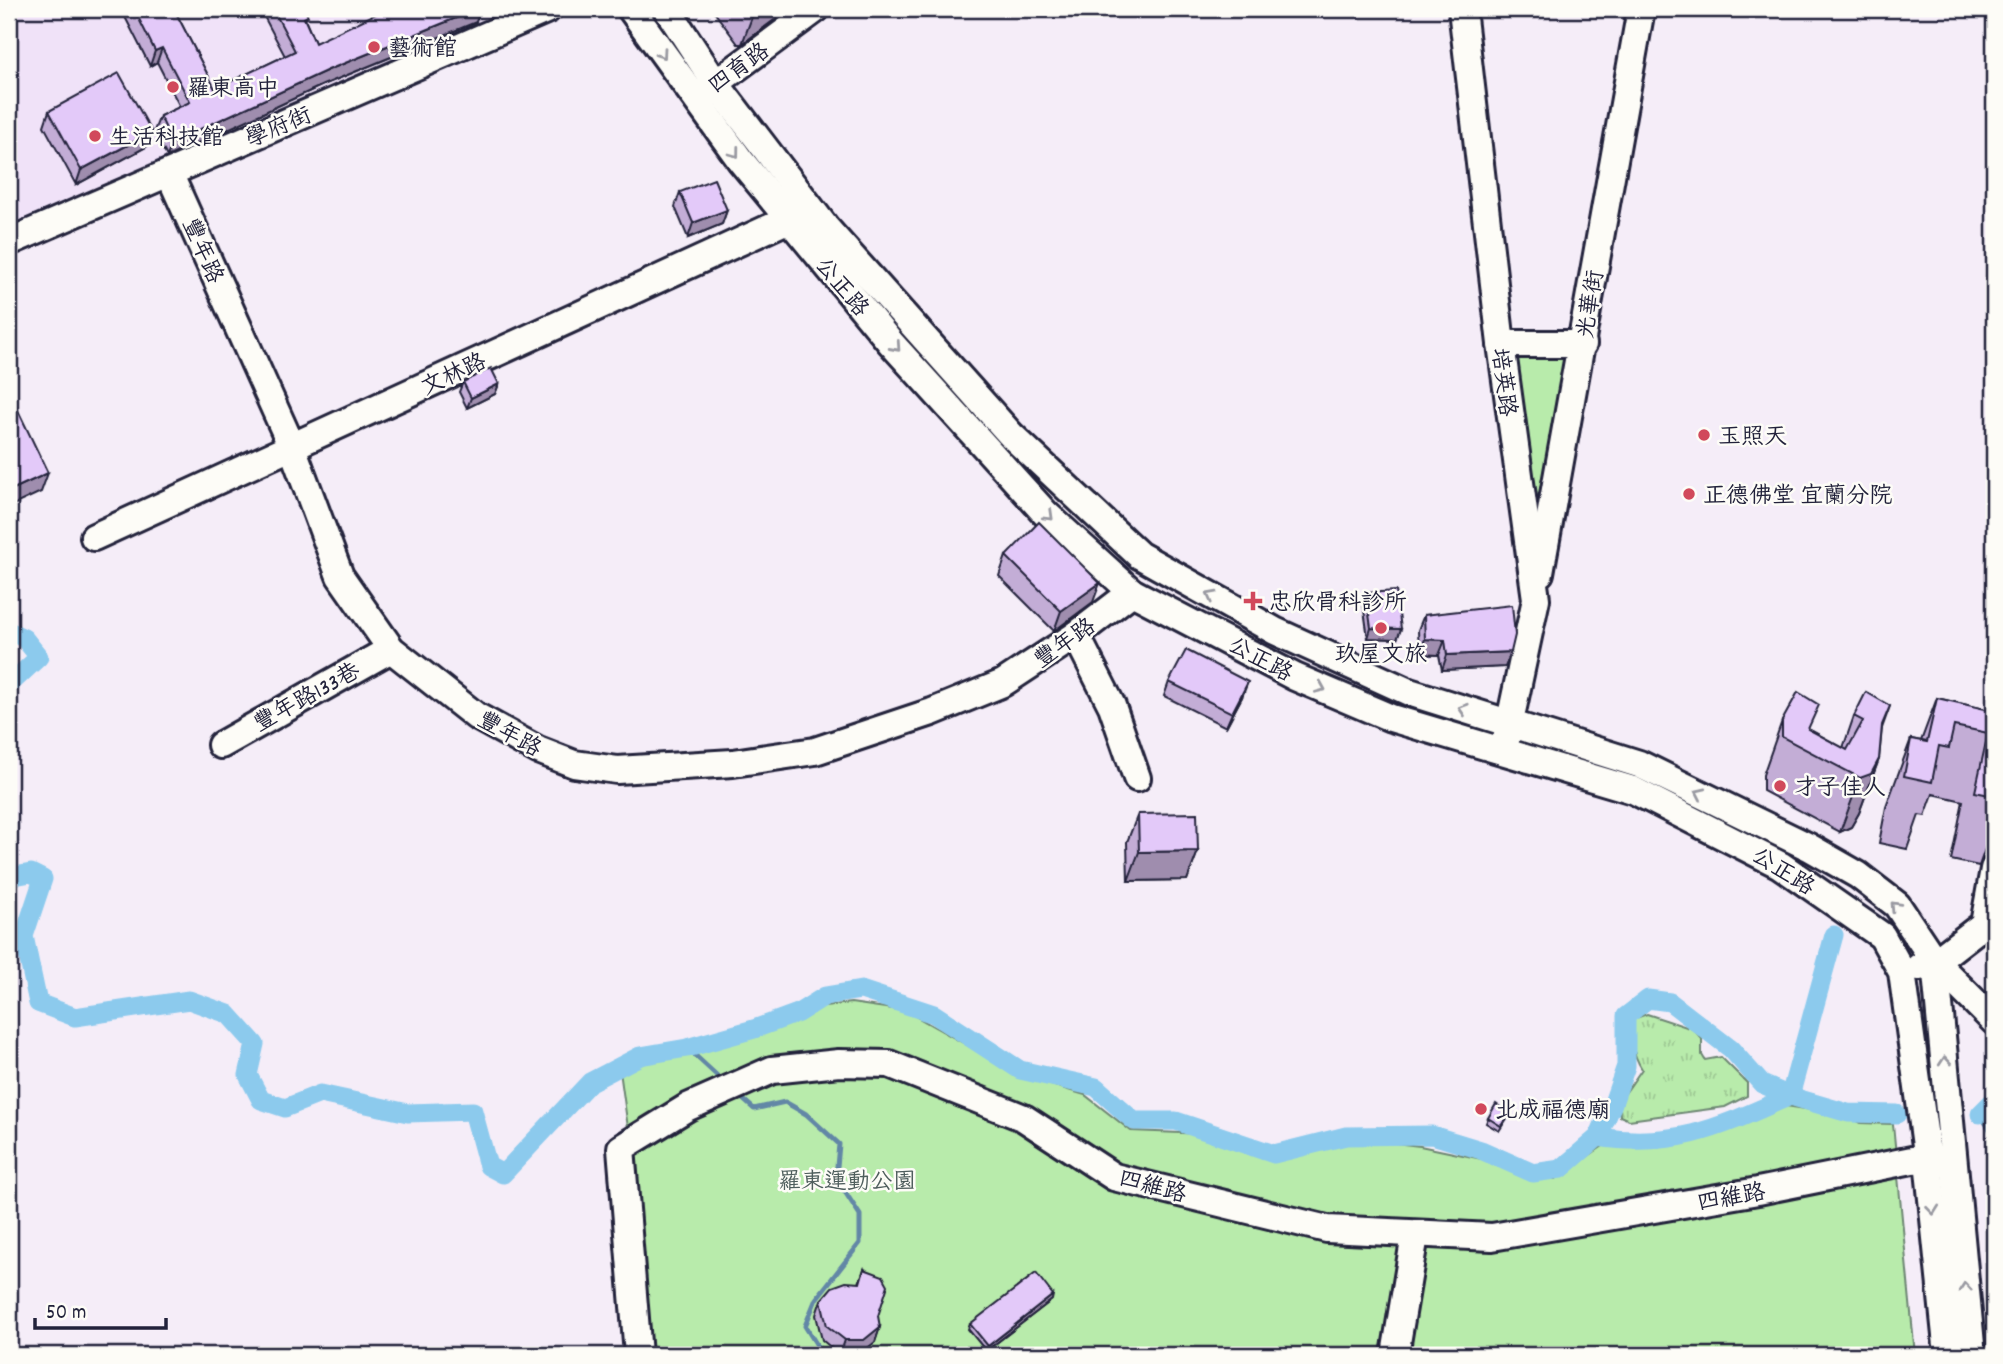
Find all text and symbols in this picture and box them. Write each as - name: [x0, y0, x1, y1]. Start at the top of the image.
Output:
- place label: 藝術館: [388, 34, 457, 67]
- street label: 四育路: [702, 36, 778, 103]
- marker: 藝術館: [366, 39, 382, 55]
- one-way arrow: [654, 46, 666, 59]
- place label: 羅東高中: [187, 74, 279, 107]
- marker: 羅東高中: [165, 79, 181, 95]
- street label: 學府街: [241, 101, 318, 158]
- place label: 生活科技館: [109, 123, 224, 156]
- marker: 生活科技館: [87, 128, 103, 144]
- one-way arrow: [727, 145, 740, 158]
- street label: 豐年路: [172, 213, 230, 290]
- street label: 公正路: [806, 251, 875, 325]
- street label: 光華街: [1571, 268, 1614, 341]
- one-way arrow: [887, 339, 900, 352]
- street label: 培英路: [1481, 346, 1522, 419]
- street label: 文林路: [416, 347, 493, 406]
- place label: 玉照天: [1718, 422, 1787, 455]
- marker: 玉照天: [1696, 427, 1712, 443]
- place label: 正德佛堂 宜蘭分院: [1703, 481, 1892, 514]
- marker: 正德佛堂 宜蘭分院: [1681, 486, 1697, 502]
- one-way arrow: [1040, 507, 1053, 520]
- place label: 忠欣骨科診所: [1269, 588, 1407, 621]
- one-way arrow: [1206, 591, 1218, 604]
- marker: 忠欣骨科診所: [1243, 591, 1263, 611]
- street label: 豐年路: [1028, 612, 1104, 678]
- marker: 玖屋文旅: [1373, 620, 1389, 636]
- street label: 公正路: [1221, 630, 1298, 692]
- place label: 玖屋文旅: [1335, 640, 1427, 673]
- street label: 豐年路133巷: [248, 656, 368, 742]
- one-way arrow: [1315, 680, 1327, 694]
- one-way arrow: [1457, 703, 1469, 717]
- street label: 豐年路: [470, 705, 546, 767]
- place label: 才子佳人: [1794, 773, 1886, 806]
- marker: 才子佳人: [1772, 778, 1788, 794]
- one-way arrow: [1695, 787, 1707, 801]
- street label: 公正路: [1744, 841, 1820, 905]
- one-way arrow: [1891, 901, 1904, 914]
- one-way arrow: [1937, 1055, 1952, 1067]
- place label: 北成福德廟: [1495, 1096, 1610, 1129]
- marker: 北成福德廟: [1473, 1101, 1489, 1117]
- street label: 四維路: [1114, 1164, 1190, 1213]
- park label: 羅東運動公園: [778, 1167, 916, 1200]
- street label: 四維路: [1695, 1177, 1768, 1222]
- one-way arrow: [1925, 1204, 1940, 1215]
- one-way arrow: [1958, 1281, 1973, 1293]
- scale bar: [35, 1287, 166, 1331]
- text: 50 m: [46, 1299, 86, 1329]

